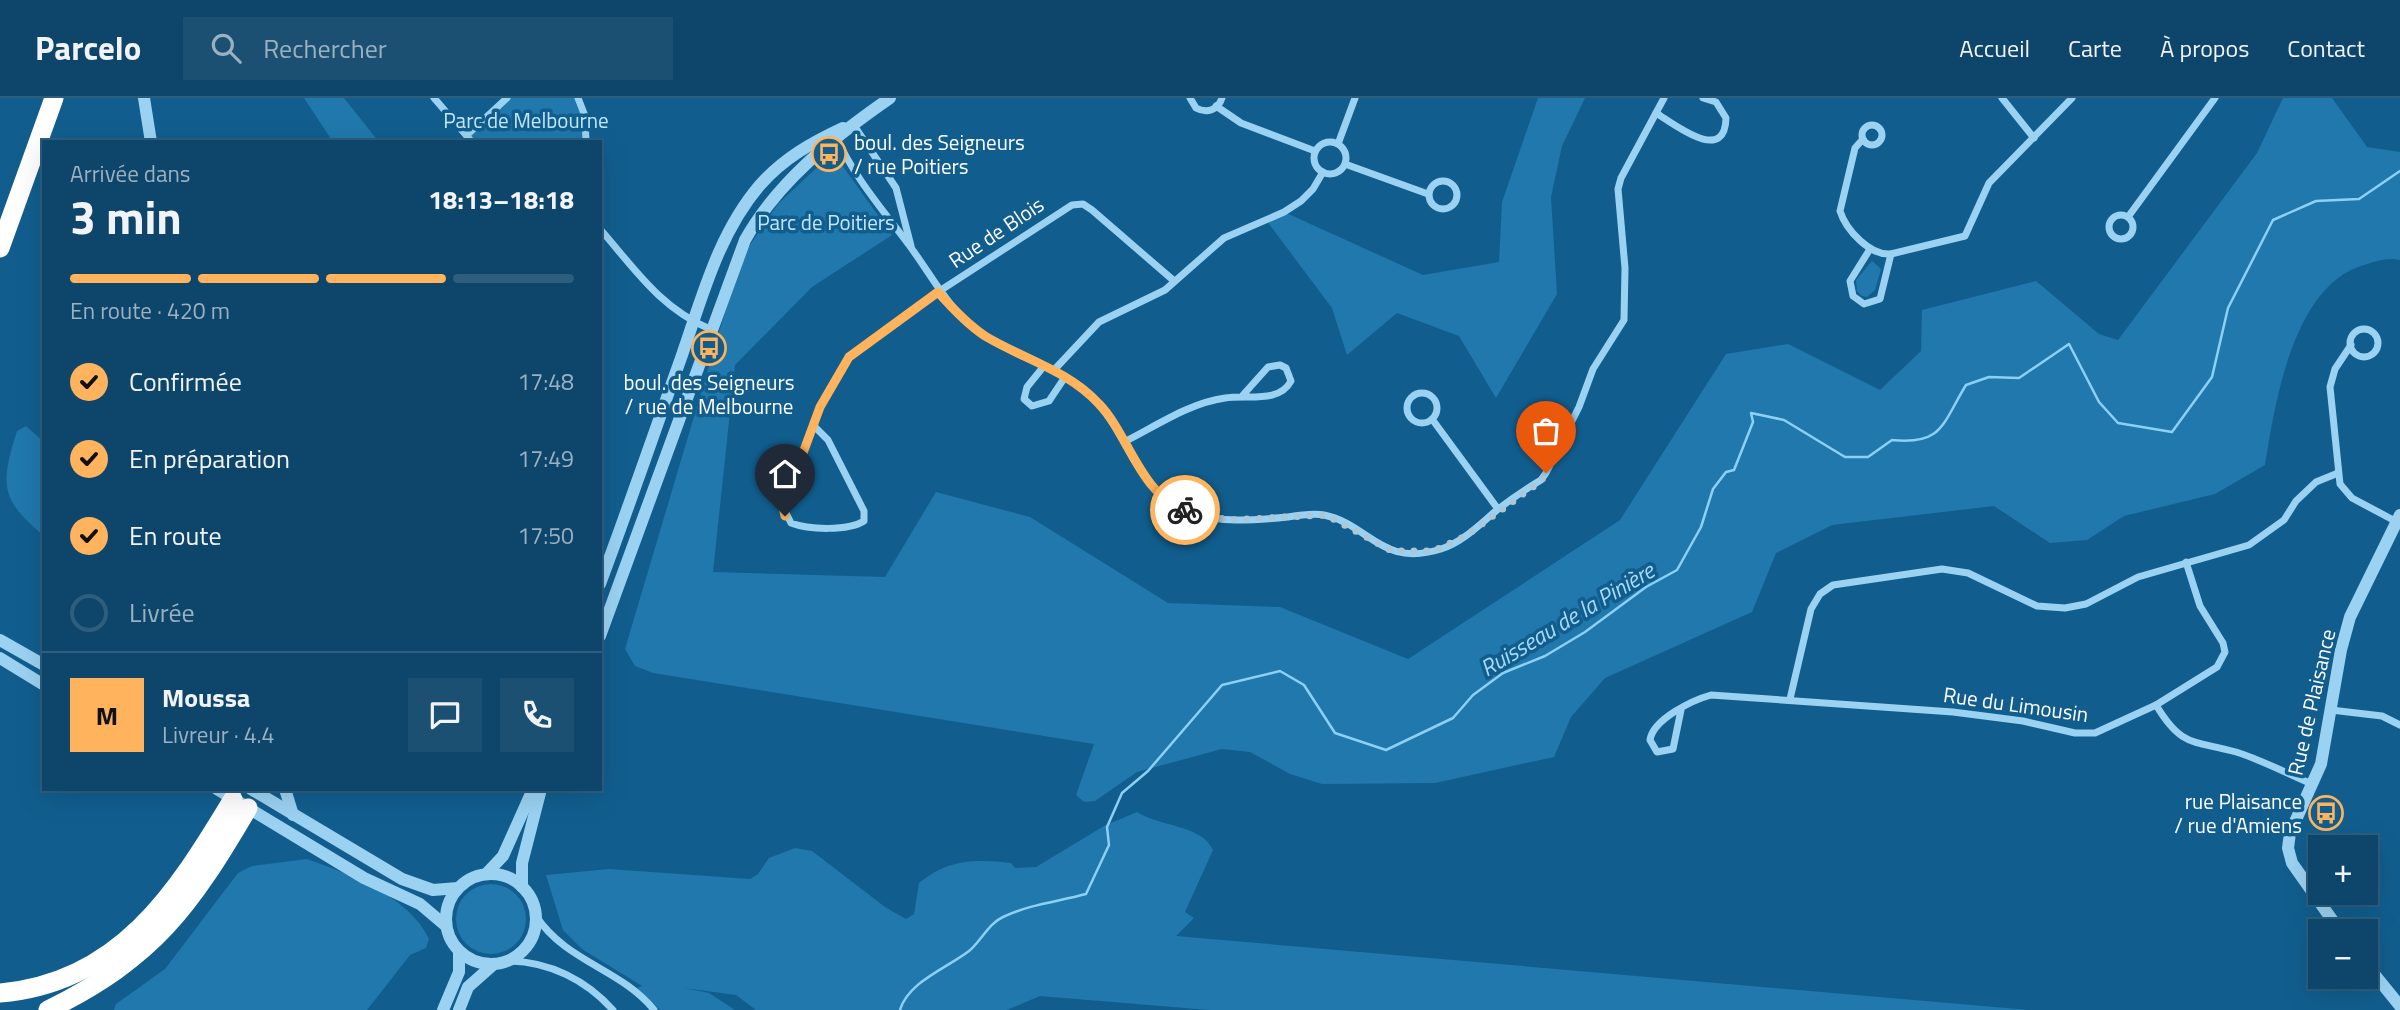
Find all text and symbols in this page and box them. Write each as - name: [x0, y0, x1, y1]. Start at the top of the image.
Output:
- search box: [183, 17, 673, 80]
- text: Parcelo: [35, 23, 141, 73]
- icon: search: [207, 29, 245, 67]
- text: Rechercher: [263, 29, 387, 68]
- text: Accueil: [1959, 30, 2030, 66]
- text: Carte: [2068, 30, 2122, 66]
- text: À propos: [2160, 30, 2249, 66]
- text: Contact: [2287, 30, 2365, 66]
- park label: Parc de Melbourne: [443, 104, 609, 136]
- place label: boul. des Seigneurs / rue Poitiers: [854, 126, 1025, 182]
- bus stop icon: boul. des Seigneurs / rue Poitiers: [810, 135, 848, 173]
- text: Arrivée dans: [70, 156, 191, 191]
- text: 18:13–18:18: [428, 180, 574, 219]
- text: 3 min: [70, 182, 182, 252]
- street label: Rue de Blois: [942, 188, 1050, 276]
- park label: Parc de Poitiers: [757, 206, 895, 238]
- text: En route · 420 m: [70, 293, 230, 328]
- bus stop icon: boul. des Seigneurs / rue de Melbourne: [690, 329, 728, 367]
- text: Confirmée: [129, 362, 242, 401]
- icon: check: [70, 363, 108, 401]
- text: 17:48: [517, 364, 574, 399]
- place label: boul. des Seigneurs / rue de Melbourne: [624, 366, 794, 422]
- pin: [1516, 401, 1576, 473]
- icon: bag: [1527, 412, 1565, 450]
- text: En préparation: [129, 439, 290, 478]
- icon: check: [70, 440, 108, 478]
- text: 17:49: [517, 441, 574, 476]
- pin: [755, 444, 815, 516]
- icon: home: [766, 455, 804, 493]
- courier: [1150, 475, 1220, 545]
- icon: bike: [1166, 491, 1204, 529]
- text: En route: [129, 516, 222, 555]
- icon: check: [70, 517, 108, 555]
- text: 17:50: [517, 518, 574, 553]
- water label: Ruisseau de la Pinière: [1473, 552, 1662, 685]
- text: Livrée: [129, 593, 195, 632]
- street label: Rue de Plaisance: [2279, 626, 2343, 778]
- text: Moussa: [162, 678, 250, 717]
- button: chat: [408, 678, 482, 752]
- button: phone: [500, 678, 574, 752]
- street label: Rue du Limousin: [1941, 678, 2091, 730]
- text: M: [96, 696, 118, 735]
- text: Livreur · 4.4: [162, 717, 274, 752]
- place label: rue Plaisance / rue d'Amiens: [2174, 785, 2302, 841]
- bus stop icon: rue Plaisance / rue d'Amiens: [2307, 794, 2345, 832]
- map controls: [2308, 835, 2378, 989]
- button: +: [2308, 835, 2378, 905]
- button: −: [2308, 919, 2378, 989]

